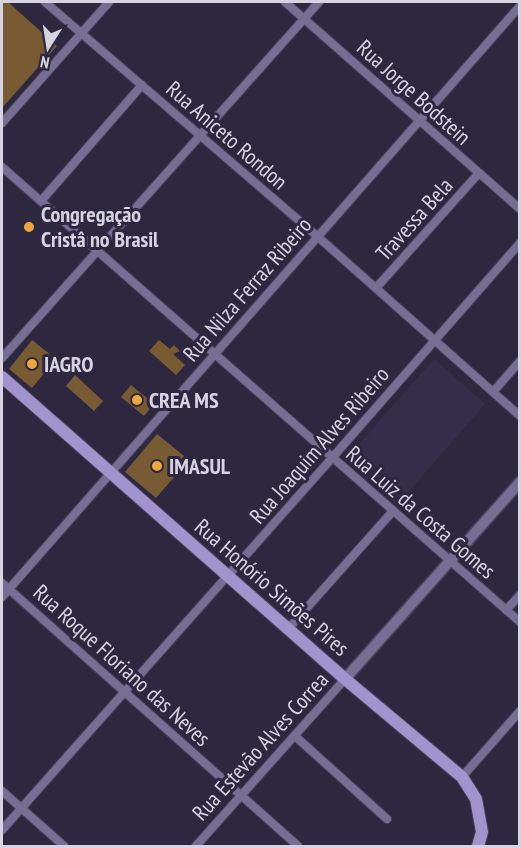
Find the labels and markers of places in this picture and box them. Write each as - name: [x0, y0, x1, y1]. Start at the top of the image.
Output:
- place label: Congregação Cristâ no Brasil: [41, 200, 159, 253]
- marker: Congregação Cristâ no Brasil: [22, 220, 36, 234]
- place label: IAGRO: [44, 350, 93, 378]
- marker: IAGRO: [25, 357, 39, 371]
- place label: CREA MS: [149, 386, 219, 414]
- marker: CREA MS: [130, 393, 144, 407]
- place label: IMASUL: [169, 452, 231, 480]
- marker: IMASUL: [150, 459, 164, 473]

